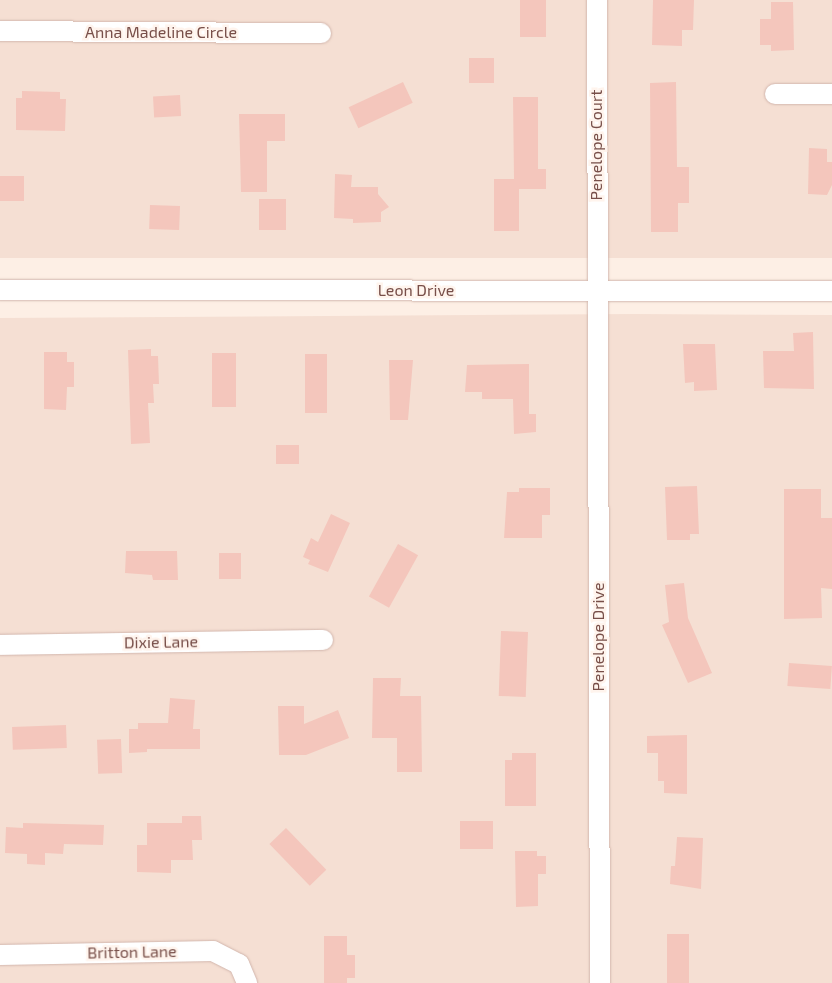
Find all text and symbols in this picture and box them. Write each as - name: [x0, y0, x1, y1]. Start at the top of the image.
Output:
- street label: Anna Madeline Circle: [85, 22, 237, 42]
- street label: Penelope Court: [586, 90, 606, 200]
- street label: Leon Drive: [378, 280, 454, 300]
- street label: Penelope Drive: [588, 582, 608, 692]
- street label: Dixie Lane: [124, 632, 198, 652]
- street label: Britton Lane: [87, 942, 177, 962]

